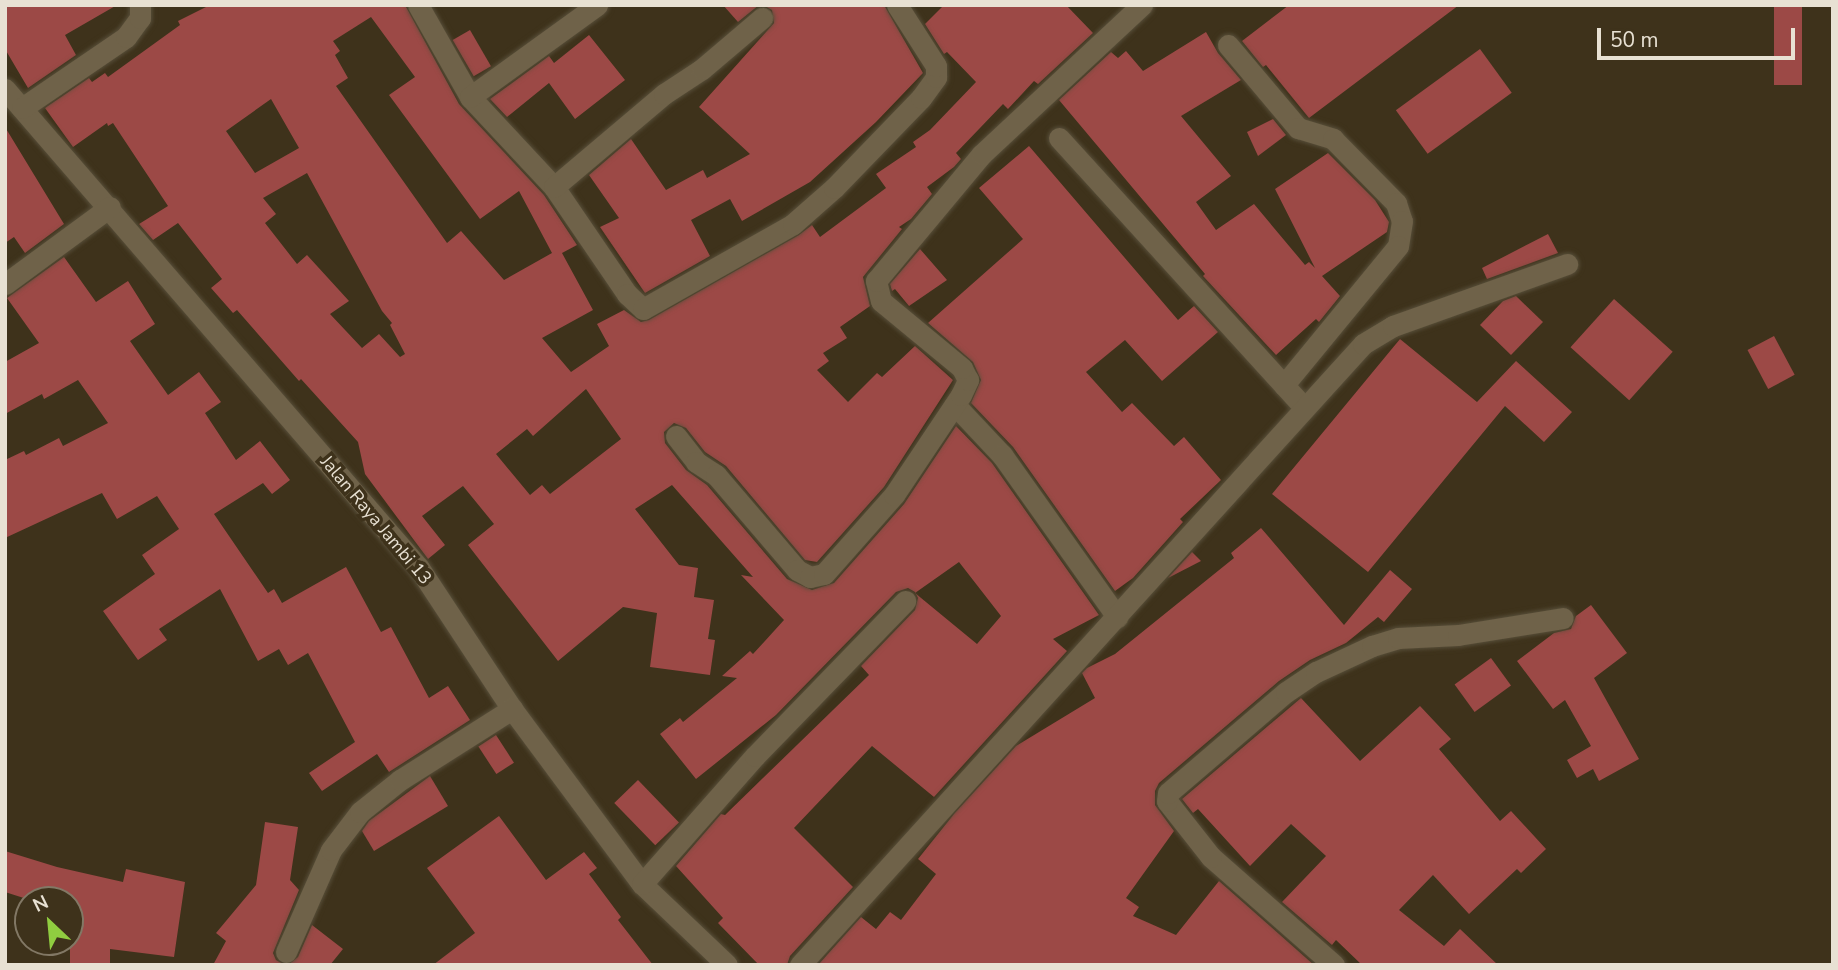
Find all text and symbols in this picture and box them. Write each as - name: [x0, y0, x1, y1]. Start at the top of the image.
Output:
- scale bar: [1600, 14, 1798, 58]
- text: 50 m: [1610, 26, 1659, 54]
- street label: Jalan Raya Jambi 13: [316, 451, 436, 589]
- north arrow: [14, 886, 84, 956]
- text: N: [29, 889, 53, 919]

